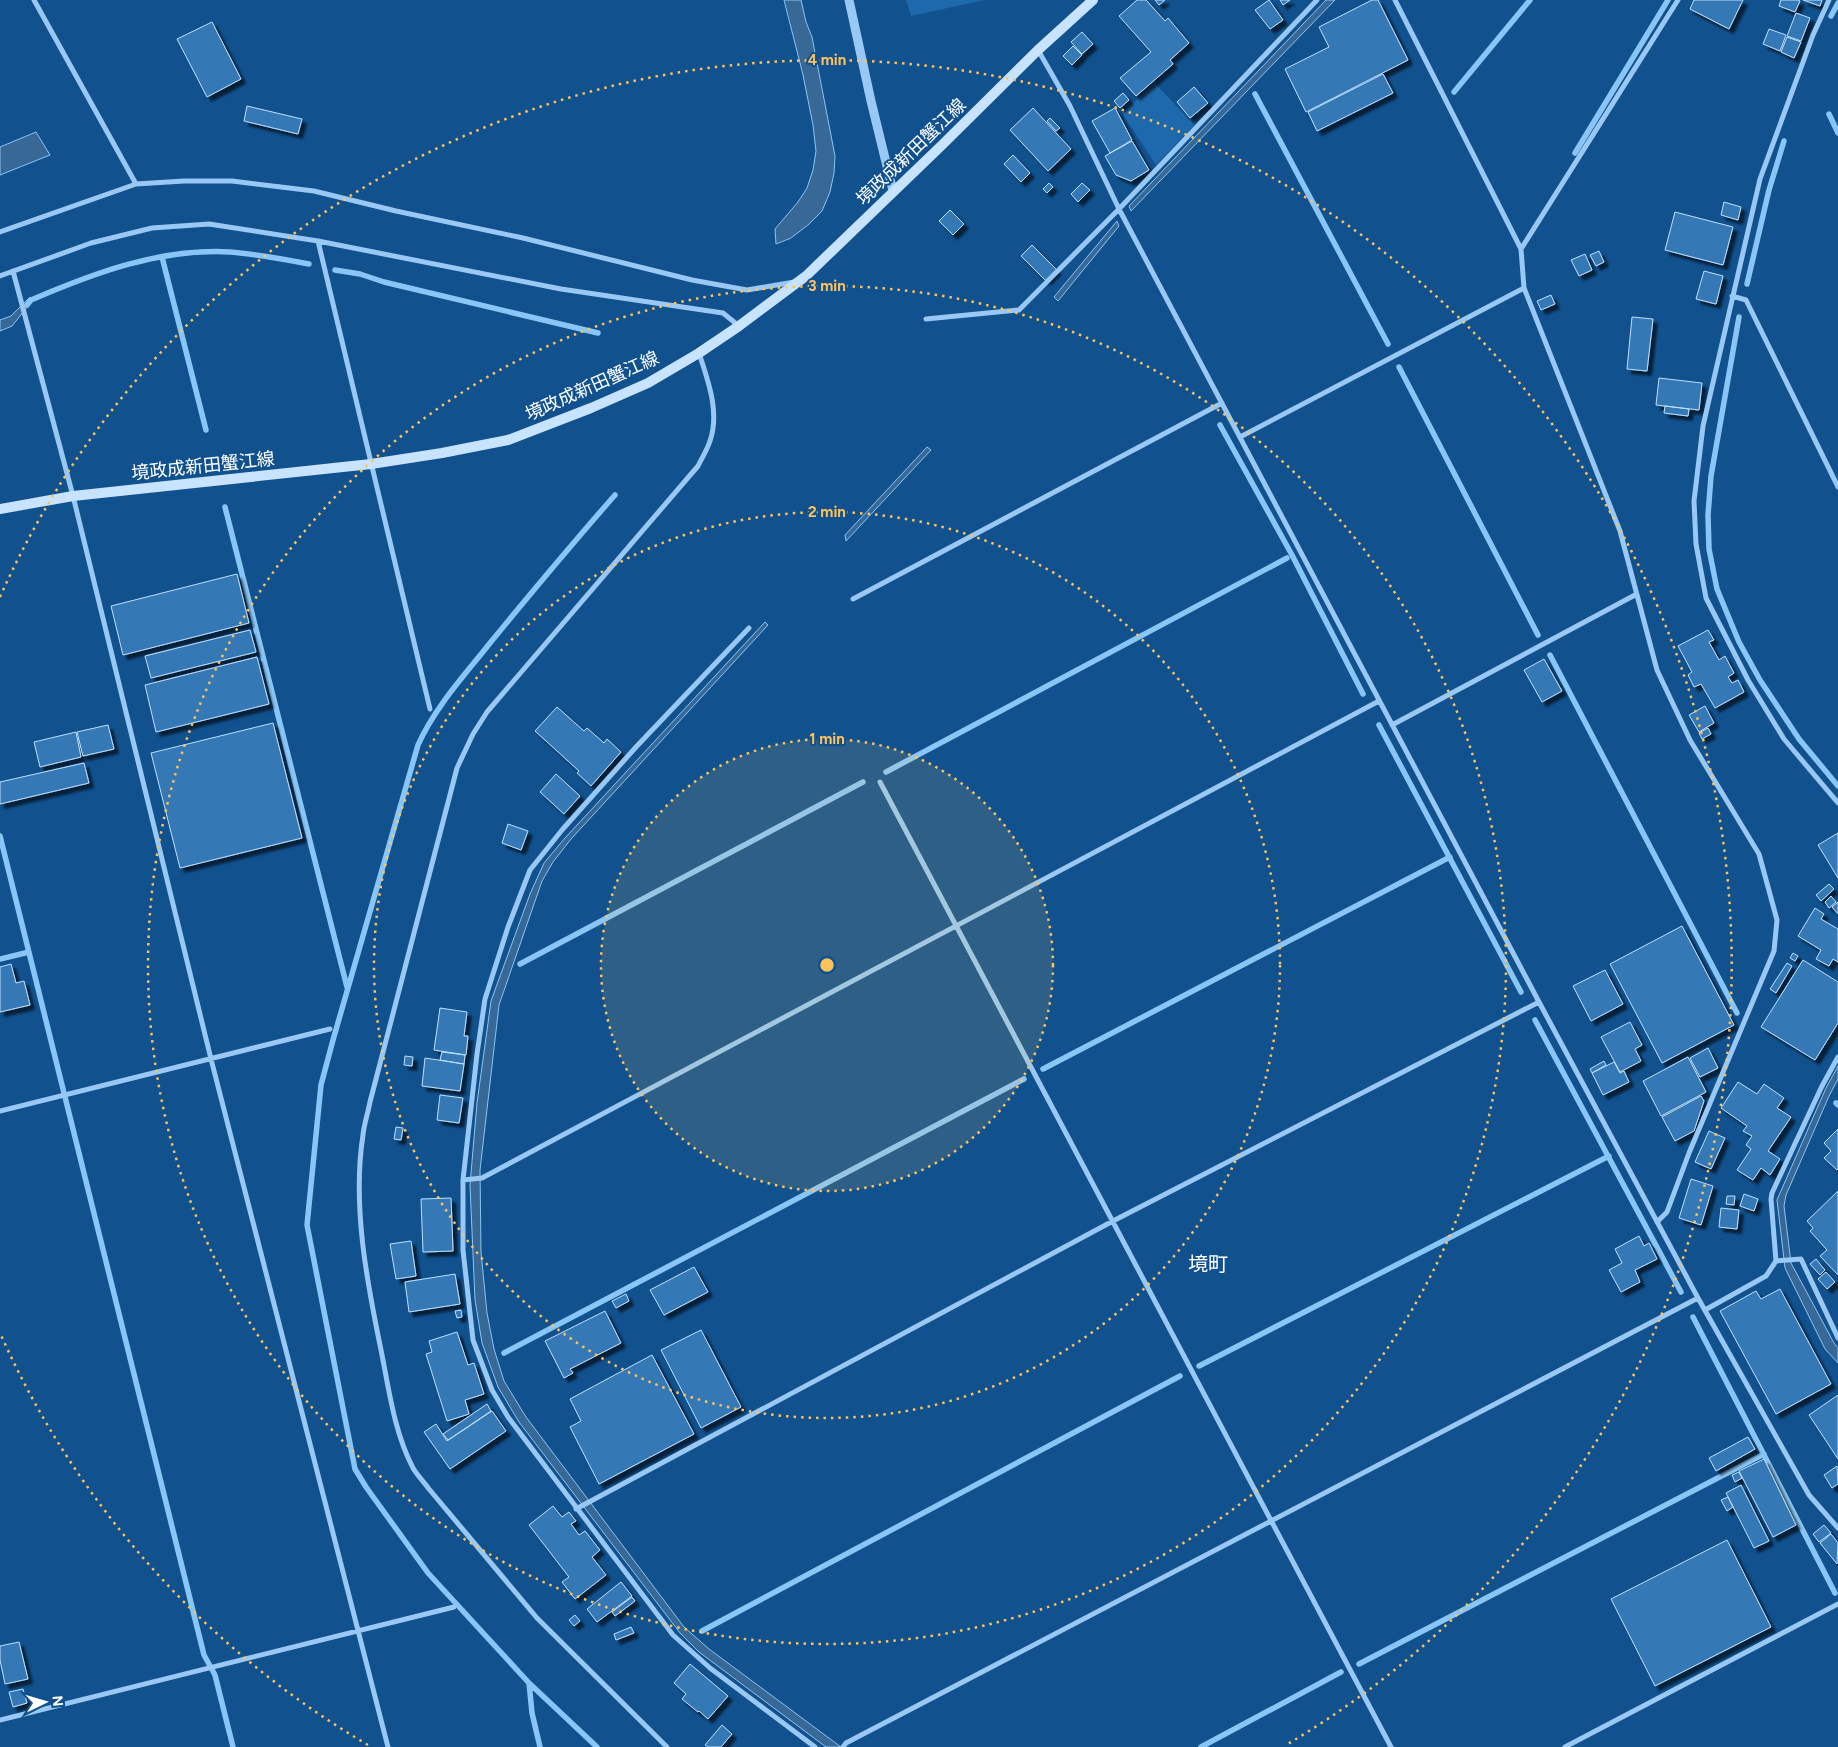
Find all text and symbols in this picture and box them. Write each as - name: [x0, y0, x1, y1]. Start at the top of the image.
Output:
- text: 4 min: [808, 51, 846, 69]
- street label: 境政成新田蟹江線: [852, 94, 970, 210]
- text: 3 min: [808, 277, 846, 295]
- street label: 境政成新田蟹江線: [522, 347, 662, 425]
- street label: 境政成新田蟹江線: [130, 448, 276, 484]
- text: 2 min: [808, 503, 846, 521]
- text: 1 min: [809, 730, 845, 748]
- centre of rings: [818, 956, 836, 974]
- district label: 境町: [1188, 1252, 1228, 1276]
- north arrow: [20, 1677, 70, 1727]
- text: N: [49, 1695, 66, 1707]

